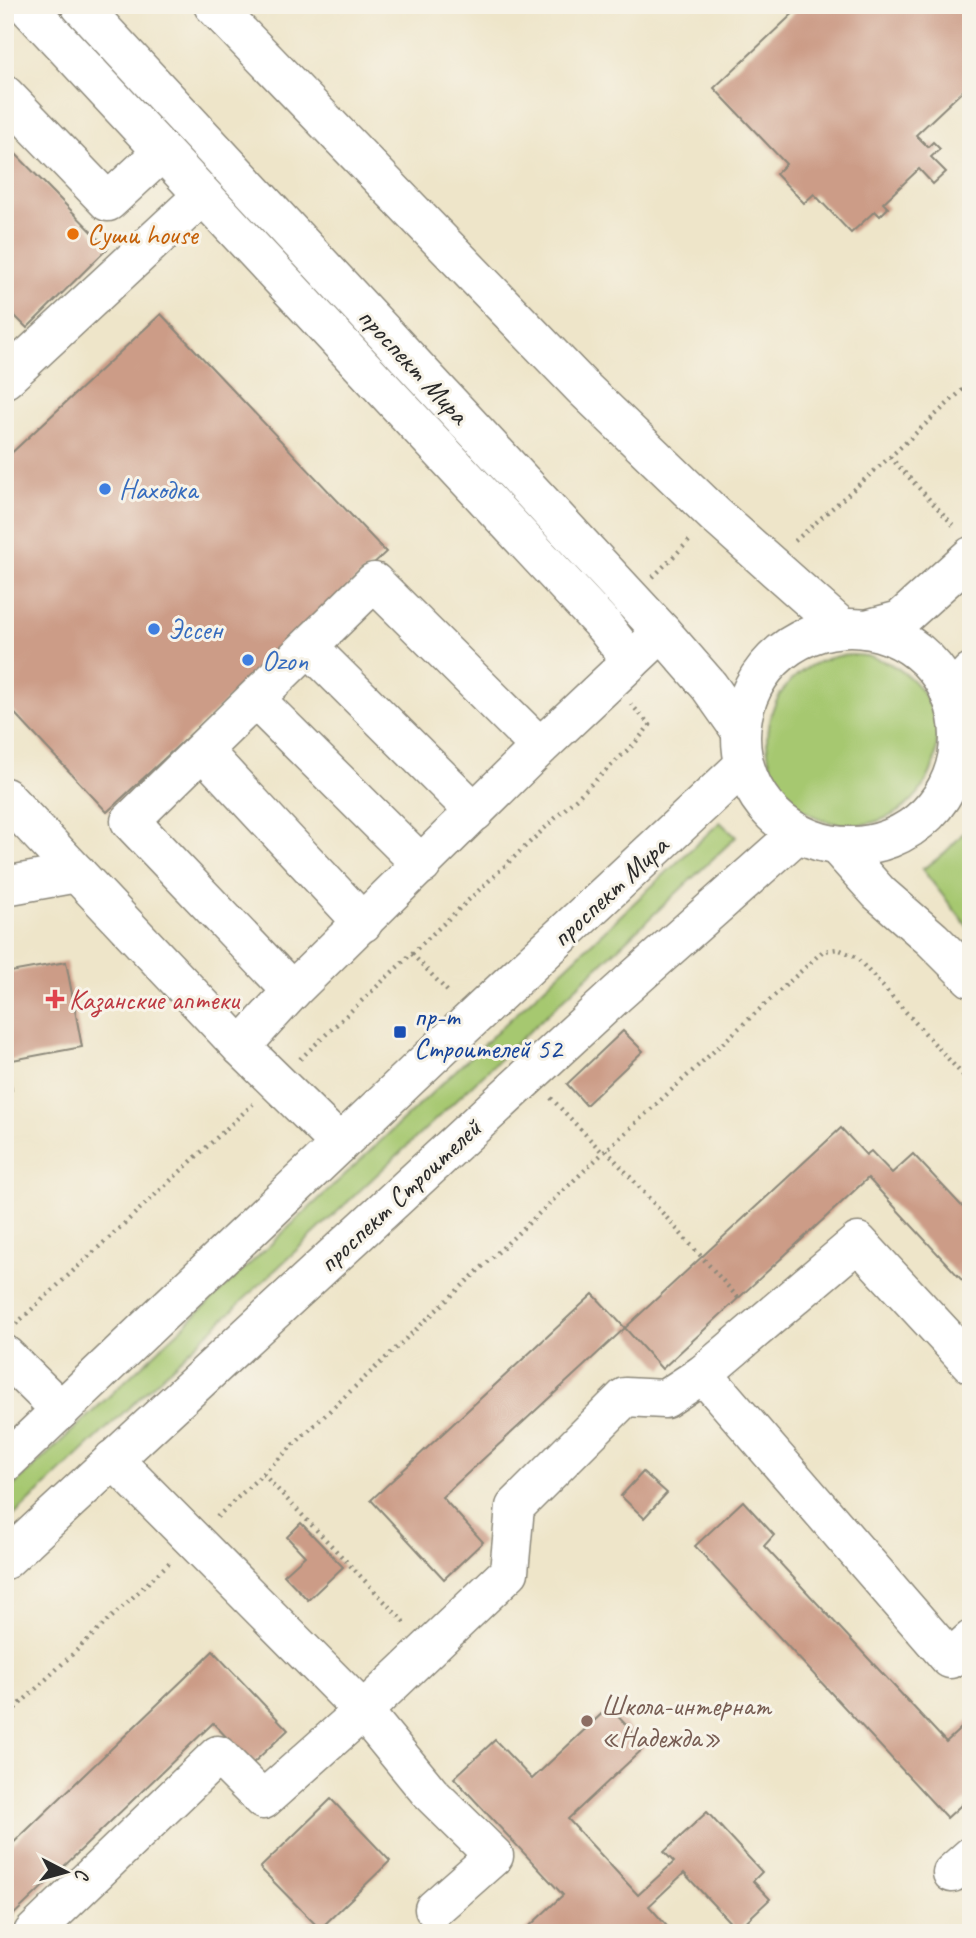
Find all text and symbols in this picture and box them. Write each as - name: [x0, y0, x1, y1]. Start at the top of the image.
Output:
- place label: Суши house: [87, 217, 200, 252]
- marker: Суши house: [65, 226, 81, 242]
- street label: проспект Мира: [351, 300, 478, 432]
- place label: Находка: [119, 472, 200, 507]
- marker: Находка: [97, 481, 113, 497]
- place label: Эссен: [168, 612, 224, 647]
- marker: Эссен: [146, 621, 162, 637]
- place label: Ozon: [262, 643, 308, 678]
- marker: Ozon: [240, 652, 256, 668]
- street label: проспект Мира: [544, 827, 676, 954]
- place label: Казанские аптеки: [69, 982, 241, 1018]
- marker: Казанские аптеки: [47, 991, 63, 1007]
- place label: пр-т Строителей 52: [414, 999, 564, 1066]
- marker: пр-т Строителей 52: [392, 1024, 408, 1040]
- street label: проспект Строителей: [310, 1110, 489, 1280]
- place label: Школа-интернат «Надежда»: [601, 1688, 773, 1755]
- marker: Школа-интернат «Надежда»: [579, 1713, 595, 1729]
- north arrow: [32, 1836, 102, 1906]
- text: С: [69, 1868, 94, 1882]

